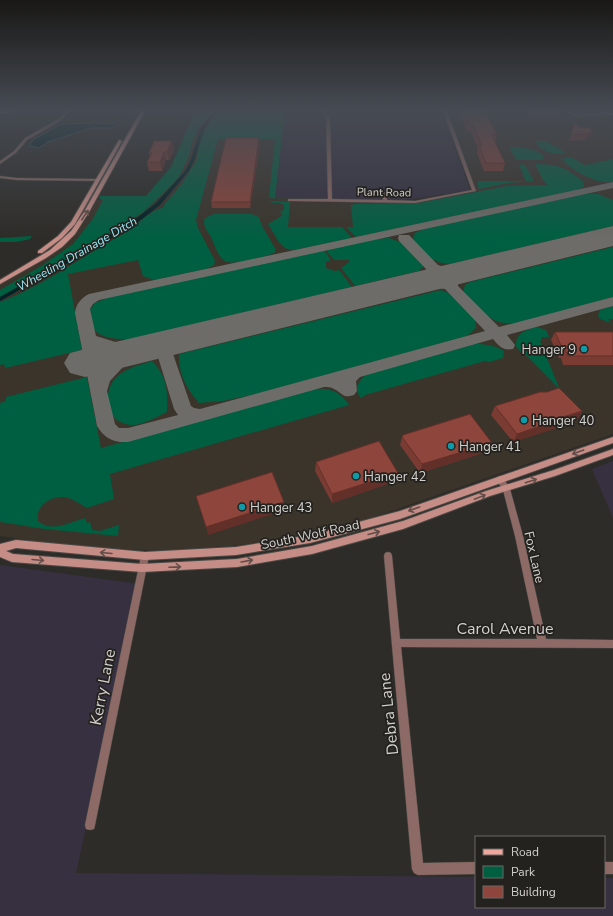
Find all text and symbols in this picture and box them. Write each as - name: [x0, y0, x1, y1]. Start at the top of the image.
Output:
- street label: Plant Road: [357, 185, 411, 200]
- one-way arrow: [81, 210, 89, 221]
- water label: Wheeling Drainage Ditch: [14, 213, 140, 295]
- place label: Hanger 9: [522, 341, 576, 359]
- marker: Hanger 9: [579, 344, 589, 354]
- place label: Hanger 40: [532, 412, 594, 430]
- marker: Hanger 40: [519, 415, 529, 425]
- place label: Hanger 41: [459, 438, 521, 456]
- marker: Hanger 41: [446, 441, 456, 451]
- one-way arrow: [573, 449, 585, 457]
- place label: Hanger 42: [364, 468, 426, 486]
- marker: Hanger 42: [351, 471, 361, 481]
- one-way arrow: [524, 476, 536, 484]
- one-way arrow: [474, 492, 486, 500]
- place label: Hanger 43: [250, 499, 312, 517]
- marker: Hanger 43: [237, 502, 247, 512]
- one-way arrow: [409, 506, 421, 514]
- street label: South Wolf Road: [259, 516, 361, 554]
- one-way arrow: [367, 529, 380, 536]
- street label: Fox Lane: [519, 530, 549, 585]
- one-way arrow: [100, 549, 113, 556]
- one-way arrow: [31, 556, 44, 563]
- one-way arrow: [240, 557, 253, 565]
- one-way arrow: [168, 563, 181, 570]
- street label: Carol Avenue: [457, 618, 553, 640]
- street label: Kerry Lane: [85, 647, 121, 727]
- street label: Debra Lane: [374, 672, 404, 756]
- legend: [475, 836, 605, 908]
- text: Road: [511, 844, 539, 860]
- text: Park: [511, 864, 536, 880]
- text: Building: [511, 884, 556, 900]

